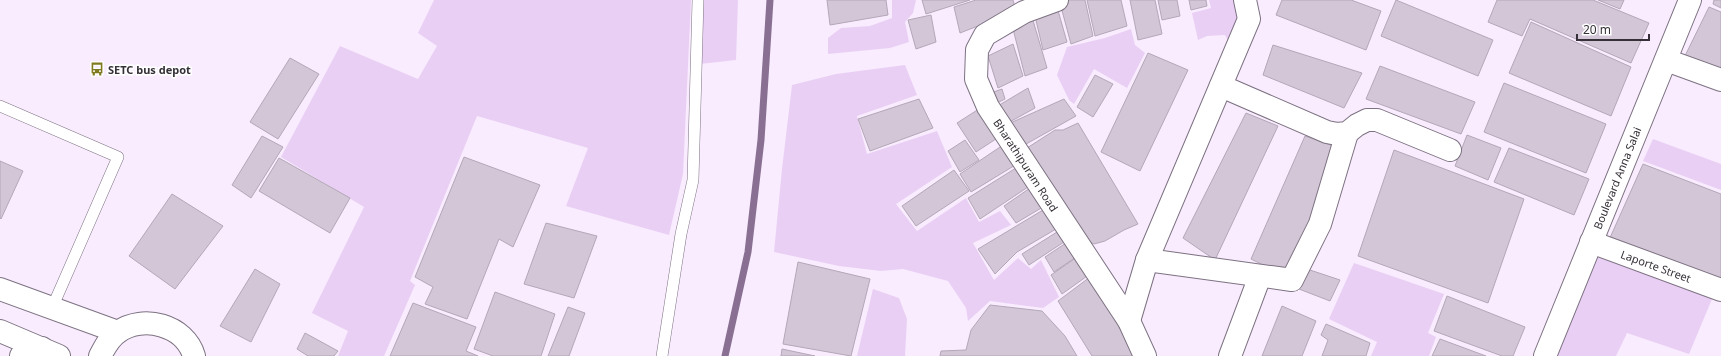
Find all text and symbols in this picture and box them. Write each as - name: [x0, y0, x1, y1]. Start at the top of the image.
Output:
- scale bar: [1577, 16, 1649, 42]
- text: 20 m: [1583, 21, 1611, 38]
- bus stop icon: SETC bus depot: [89, 61, 105, 77]
- place label: SETC bus depot: [108, 62, 191, 77]
- street label: Bharathipuram Road: [990, 116, 1062, 214]
- street label: Boulevard Anna Salai: [1590, 125, 1644, 231]
- street label: Laporte Street: [1619, 246, 1693, 286]

